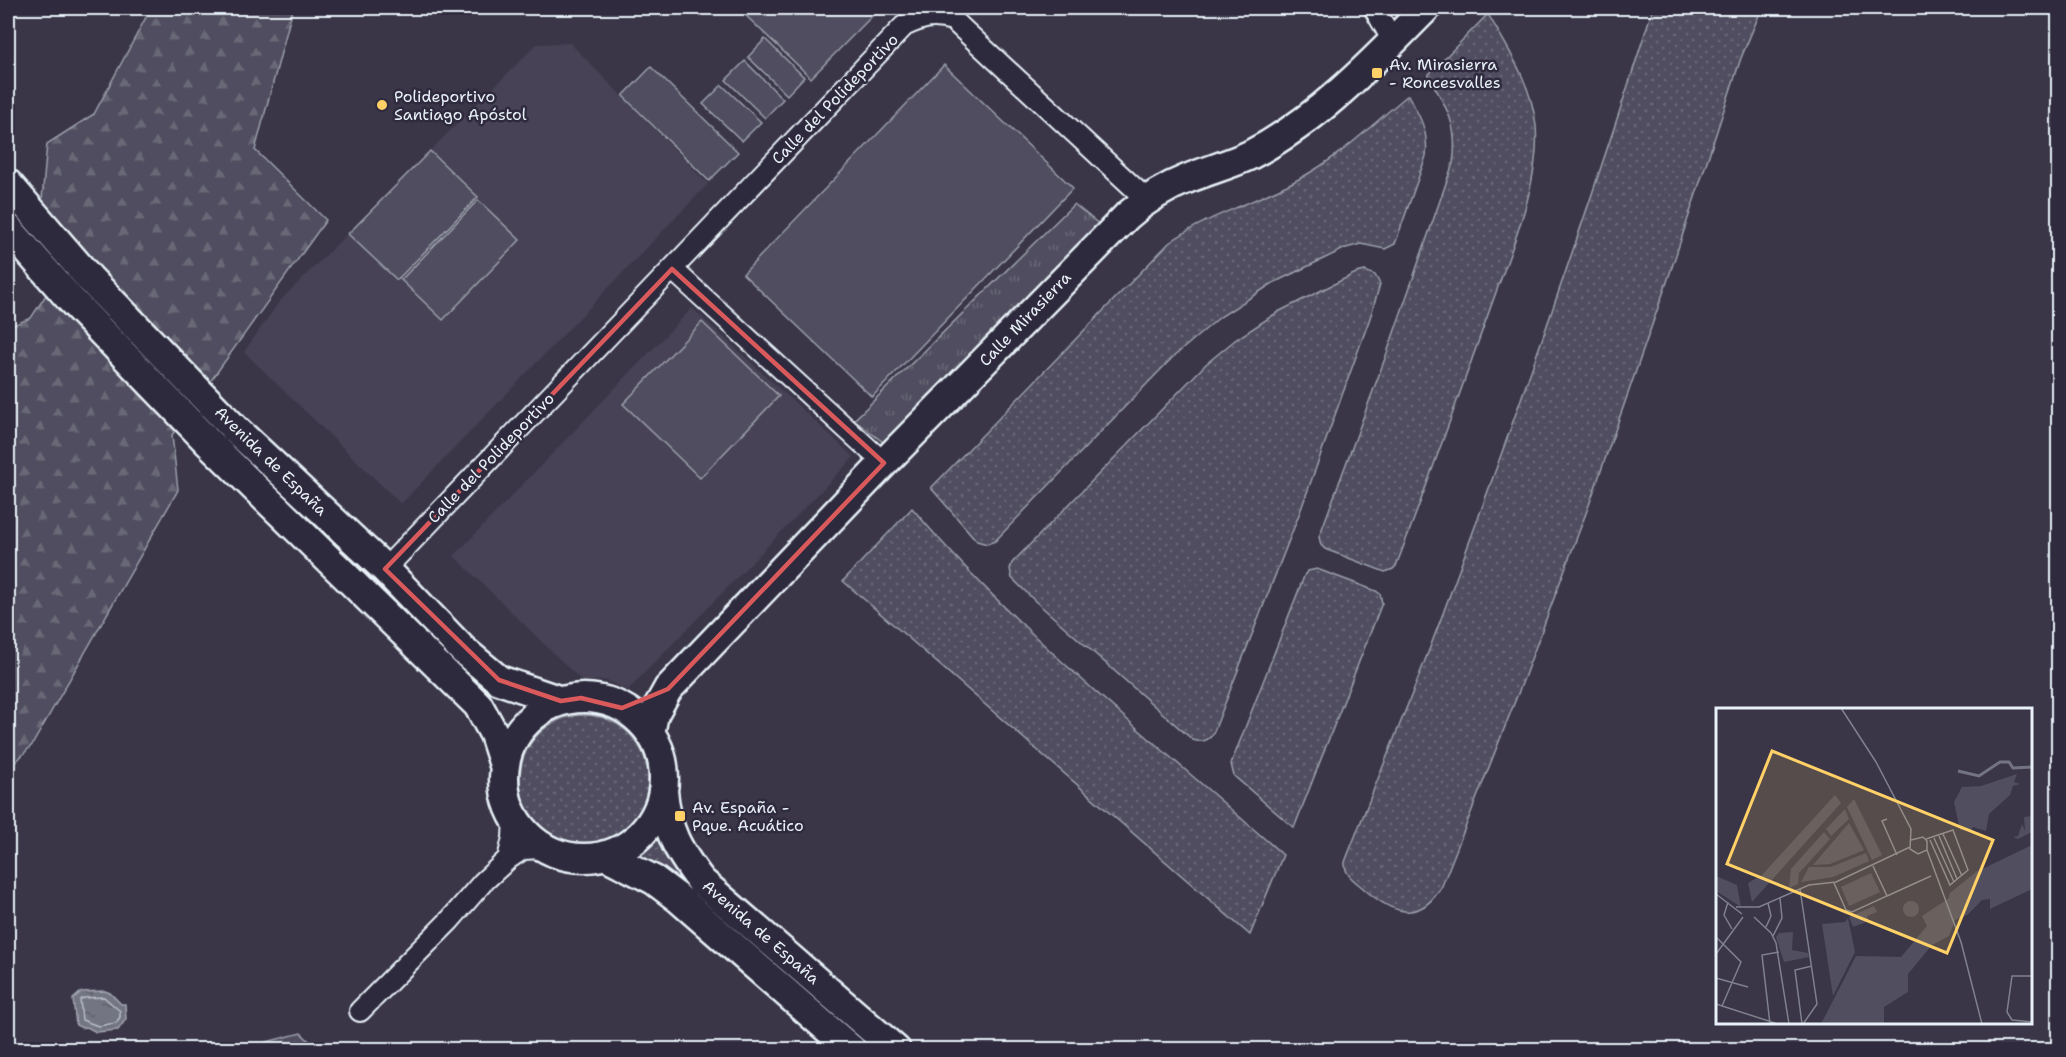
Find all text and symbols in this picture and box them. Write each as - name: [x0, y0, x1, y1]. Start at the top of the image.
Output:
- street label: Calle del Polideportivo: [767, 29, 903, 169]
- place label: Av. Mirasierra - Roncesvalles: [1389, 54, 1501, 93]
- marker: Av. Mirasierra - Roncesvalles: [1370, 66, 1384, 80]
- place label: Polideportivo Santiago Apóstol: [394, 86, 527, 125]
- marker: Polideportivo Santiago Apóstol: [375, 98, 389, 112]
- street label: Calle Mirasierra: [975, 267, 1076, 371]
- street label: Calle del Polideportivo: [423, 388, 559, 528]
- street label: Avenida de España: [210, 402, 332, 520]
- inset map: [1716, 708, 2033, 1024]
- place label: Av. España - Pque. Acuático: [692, 797, 804, 836]
- marker: Av. España - Pque. Acuático: [673, 809, 687, 823]
- street label: Avenida de España: [698, 875, 824, 989]

